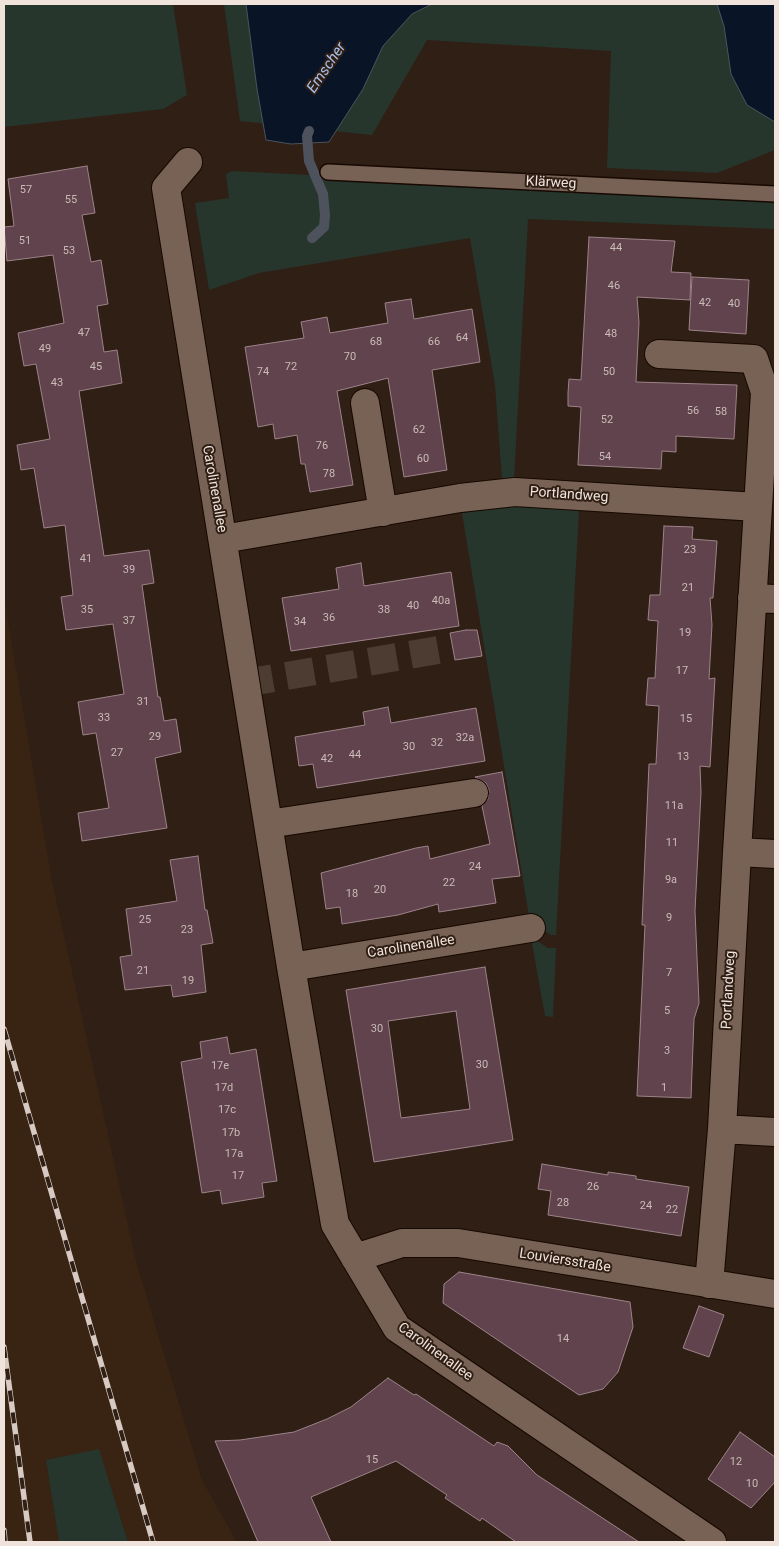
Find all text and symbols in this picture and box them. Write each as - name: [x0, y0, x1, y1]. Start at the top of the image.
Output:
- water label: Emscher: [304, 39, 350, 97]
- street label: Klärweg: [525, 173, 577, 193]
- house number: 57: [20, 183, 32, 197]
- house number: 55: [65, 193, 77, 207]
- house number: 51: [19, 234, 31, 248]
- house number: 44: [610, 241, 622, 255]
- house number: 53: [63, 244, 75, 258]
- house number: 46: [608, 279, 620, 293]
- house number: 42: [699, 296, 711, 310]
- house number: 40: [728, 297, 740, 311]
- house number: 47: [78, 326, 90, 340]
- house number: 48: [605, 327, 617, 341]
- house number: 64: [456, 331, 468, 345]
- house number: 68: [370, 335, 382, 349]
- house number: 66: [428, 335, 440, 349]
- house number: 49: [39, 342, 51, 356]
- house number: 70: [344, 350, 356, 364]
- house number: 45: [90, 360, 102, 374]
- house number: 72: [285, 360, 297, 374]
- house number: 74: [257, 365, 269, 379]
- house number: 50: [603, 365, 615, 379]
- house number: 43: [51, 376, 63, 390]
- house number: 56: [687, 404, 699, 418]
- house number: 58: [715, 405, 727, 419]
- house number: 52: [601, 413, 613, 427]
- house number: 62: [413, 423, 425, 437]
- house number: 76: [316, 439, 328, 453]
- street label: Carolinenallee: [198, 444, 230, 534]
- house number: 54: [599, 450, 611, 464]
- house number: 60: [417, 452, 429, 466]
- house number: 78: [323, 467, 335, 481]
- street label: Portlandweg: [529, 484, 609, 506]
- house number: 23: [684, 543, 696, 557]
- house number: 41: [80, 552, 92, 566]
- house number: 39: [123, 563, 135, 577]
- house number: 21: [682, 581, 694, 595]
- house number: 40a: [432, 594, 450, 608]
- house number: 40: [407, 599, 419, 613]
- house number: 35: [81, 603, 93, 617]
- house number: 38: [378, 603, 390, 617]
- house number: 36: [323, 611, 335, 625]
- house number: 37: [123, 614, 135, 628]
- house number: 34: [294, 615, 306, 629]
- house number: 19: [679, 626, 691, 640]
- house number: 17: [676, 664, 688, 678]
- house number: 31: [137, 695, 149, 709]
- house number: 33: [98, 711, 110, 725]
- house number: 15: [680, 712, 692, 726]
- house number: 29: [149, 730, 161, 744]
- house number: 32a: [456, 731, 474, 745]
- house number: 32: [431, 736, 443, 750]
- house number: 30: [403, 740, 415, 754]
- house number: 27: [111, 746, 123, 760]
- house number: 44: [349, 748, 361, 762]
- house number: 13: [677, 750, 689, 764]
- house number: 42: [321, 752, 333, 766]
- house number: 11a: [665, 799, 683, 813]
- house number: 11: [666, 836, 678, 850]
- house number: 24: [469, 860, 481, 874]
- house number: 9a: [665, 873, 677, 887]
- house number: 22: [443, 876, 455, 890]
- house number: 20: [374, 883, 386, 897]
- house number: 18: [346, 887, 358, 901]
- house number: 9: [666, 911, 672, 925]
- house number: 25: [139, 913, 151, 927]
- house number: 23: [181, 923, 193, 937]
- street label: Carolinenallee: [366, 932, 456, 962]
- street label: Portlandweg: [719, 950, 739, 1030]
- house number: 21: [137, 964, 149, 978]
- house number: 7: [666, 966, 672, 980]
- house number: 19: [182, 974, 194, 988]
- house number: 5: [664, 1004, 670, 1018]
- house number: 30: [371, 1022, 383, 1036]
- house number: 3: [664, 1044, 670, 1058]
- house number: 30: [476, 1058, 488, 1072]
- house number: 17e: [211, 1059, 229, 1073]
- house number: 17d: [215, 1081, 233, 1095]
- house number: 1: [661, 1081, 667, 1095]
- house number: 17c: [218, 1103, 236, 1117]
- house number: 17b: [222, 1126, 240, 1140]
- house number: 17a: [225, 1147, 243, 1161]
- house number: 17: [232, 1169, 244, 1183]
- house number: 26: [587, 1180, 599, 1194]
- house number: 28: [557, 1196, 569, 1210]
- house number: 24: [640, 1199, 652, 1213]
- house number: 22: [666, 1203, 678, 1217]
- street label: Louviersstraße: [518, 1245, 612, 1277]
- street label: Carolinenallee: [394, 1319, 476, 1385]
- house number: 14: [557, 1332, 569, 1346]
- house number: 15: [366, 1453, 378, 1467]
- house number: 12: [730, 1455, 742, 1469]
- house number: 10: [746, 1477, 758, 1491]

